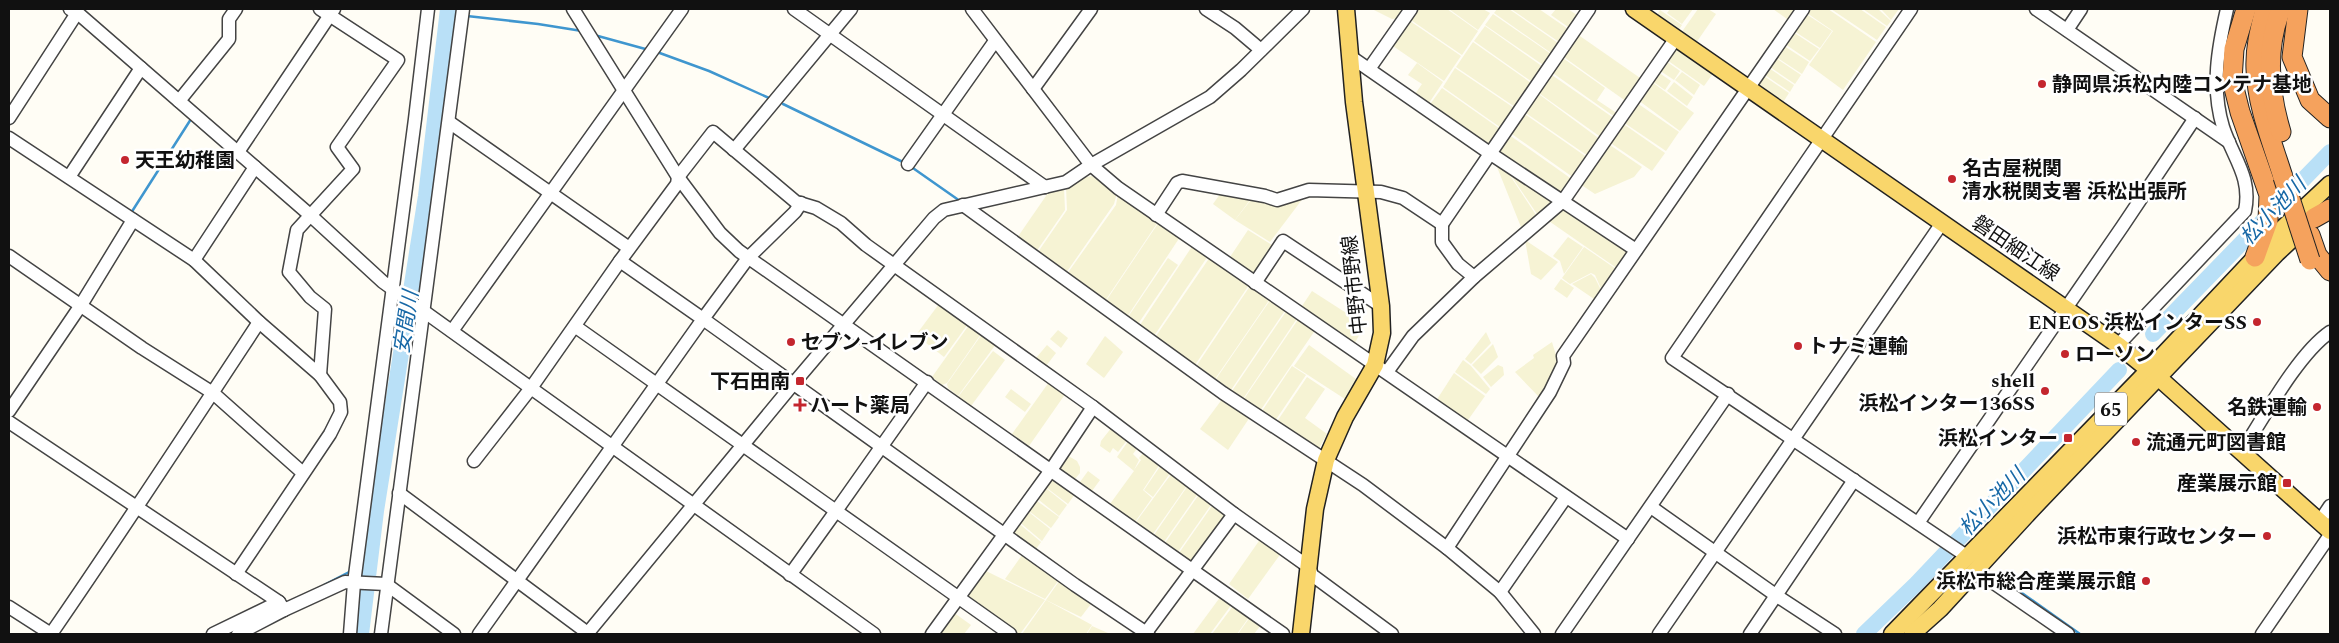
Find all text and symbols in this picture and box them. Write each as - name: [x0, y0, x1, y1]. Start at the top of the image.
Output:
- place label: 静岡県浜松内陸コンテナ基地: [2052, 70, 2312, 100]
- marker: 静岡県浜松内陸コンテナ基地: [2036, 78, 2048, 90]
- place label: 天王幼稚園: [135, 146, 235, 176]
- marker: 天王幼稚園: [119, 154, 131, 166]
- place label: 名古屋税関 清水税関支署 浜松出張所: [1962, 154, 2187, 207]
- water label: 松小池川: [2233, 169, 2316, 253]
- marker: 名古屋税関 清水税関支署 浜松出張所: [1946, 173, 1958, 185]
- street label: 磐田細江線: [1966, 208, 2065, 289]
- street label: 中野市野線: [1335, 234, 1375, 336]
- water label: 安間川: [386, 287, 428, 356]
- place label: ENEOS 浜松インターSS: [2028, 308, 2247, 338]
- marker: ENEOS 浜松インターSS: [2251, 316, 2263, 328]
- place label: セブン-イレブン: [801, 328, 948, 358]
- place label: トナミ運輸: [1808, 332, 1908, 362]
- marker: セブン-イレブン: [785, 336, 797, 348]
- marker: トナミ運輸: [1792, 340, 1804, 352]
- place label: ローソン: [2075, 340, 2155, 370]
- marker: ローソン: [2059, 348, 2071, 360]
- place label: shell 浜松インター136SS: [1858, 366, 2035, 419]
- place label: 下石田南: [710, 367, 790, 397]
- marker: 下石田南: [794, 375, 806, 387]
- marker: shell 浜松インター136SS: [2039, 385, 2051, 397]
- place label: ハート薬局: [810, 391, 910, 421]
- road number: 65: [2095, 392, 2127, 426]
- place label: 名鉄運輸: [2227, 393, 2307, 423]
- marker: ハート薬局: [794, 399, 806, 411]
- marker: 名鉄運輸: [2311, 401, 2323, 413]
- place label: 浜松インター: [1938, 424, 2058, 454]
- place label: 流通元町図書館: [2146, 428, 2286, 458]
- marker: 浜松インター: [2062, 432, 2074, 444]
- marker: 流通元町図書館: [2130, 436, 2142, 448]
- water label: 松小池川: [1952, 460, 2035, 544]
- place label: 産業展示館: [2177, 469, 2277, 499]
- marker: 産業展示館: [2281, 477, 2293, 489]
- place label: 浜松市東行政センター: [2057, 522, 2257, 552]
- marker: 浜松市東行政センター: [2261, 530, 2273, 542]
- place label: 浜松市総合産業展示館: [1936, 567, 2136, 597]
- marker: 浜松市総合産業展示館: [2140, 575, 2152, 587]

